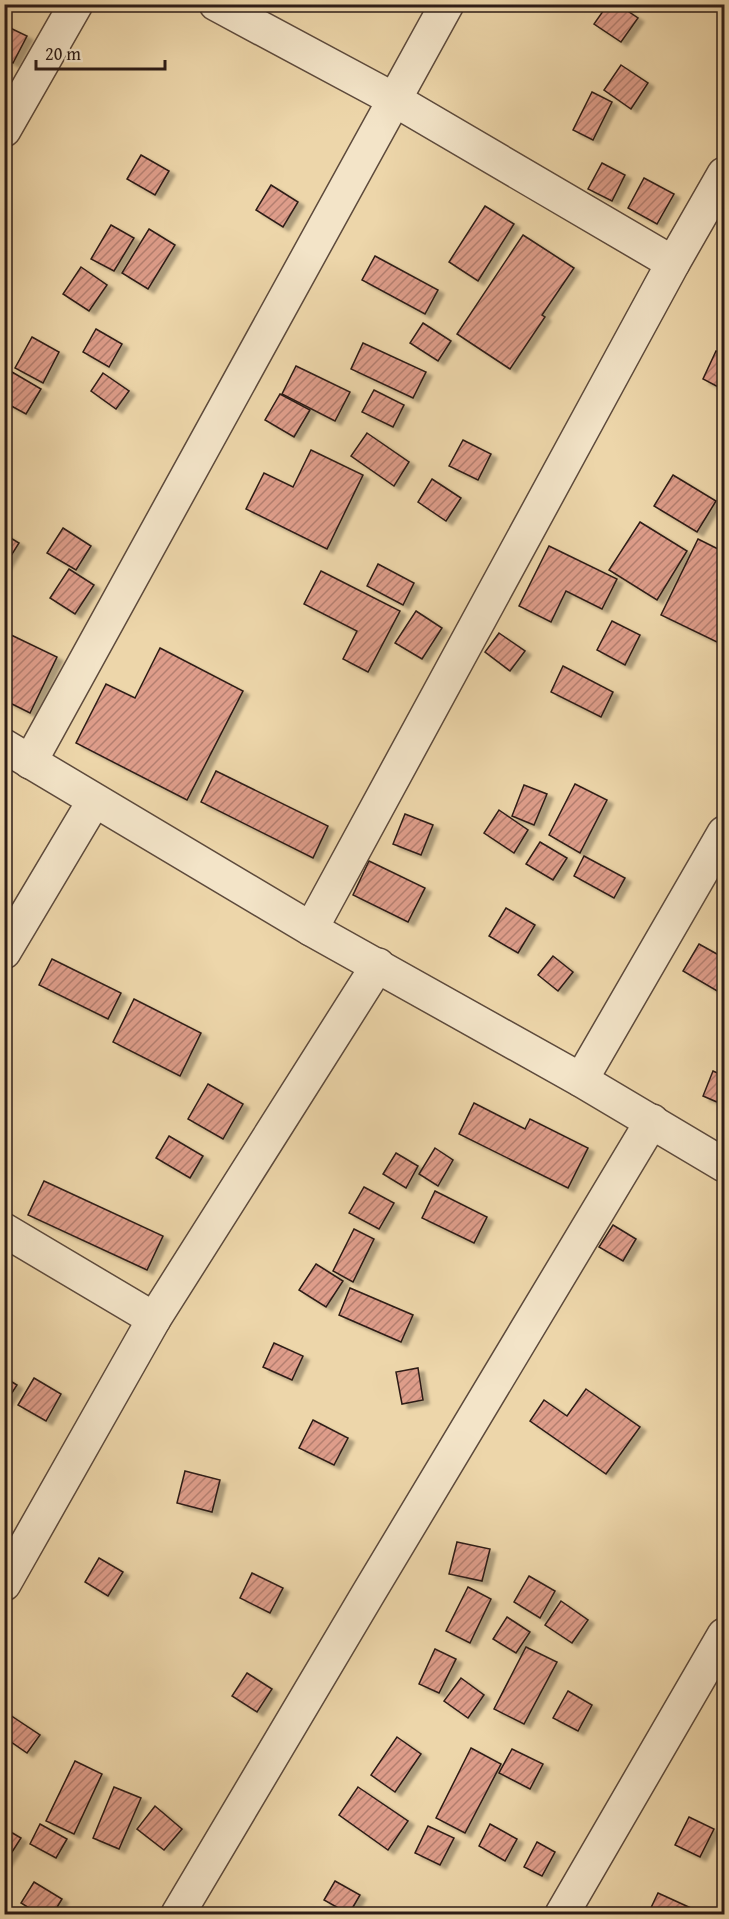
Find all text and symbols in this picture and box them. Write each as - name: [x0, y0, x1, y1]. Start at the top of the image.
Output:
- scale bar: [36, 33, 165, 71]
- text: 20 m: [45, 40, 81, 67]

